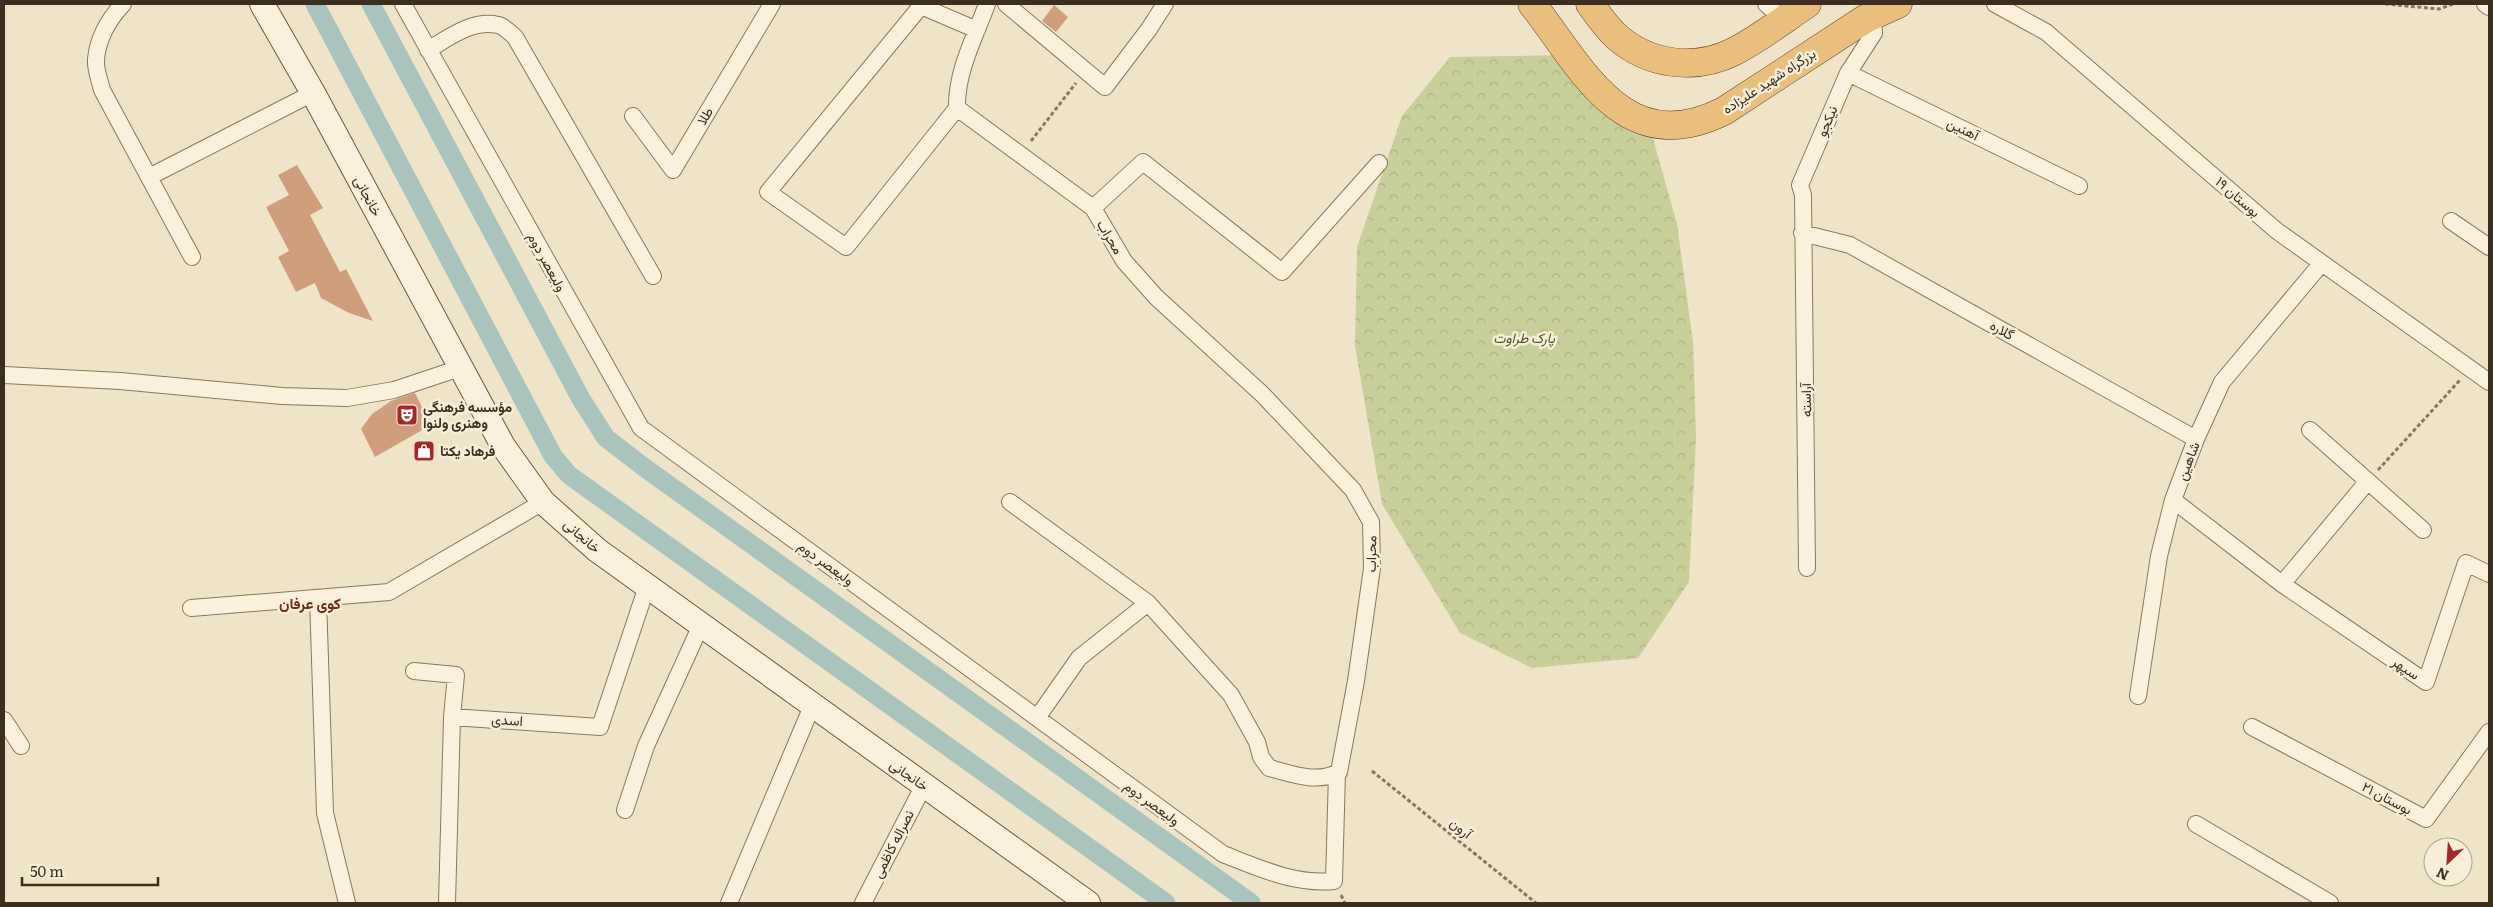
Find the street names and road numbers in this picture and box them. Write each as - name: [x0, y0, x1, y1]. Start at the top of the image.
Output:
- street label: بزرگراه شهید علیزاده: [1718, 42, 1819, 118]
- street label: نیکجو: [1811, 102, 1842, 139]
- street label: طلا: [691, 103, 717, 128]
- street label: آهنین: [1944, 112, 1984, 145]
- street label: بوستان ۱۹: [2212, 171, 2265, 221]
- street label: خانجانی: [350, 172, 388, 219]
- street label: محراب: [1093, 215, 1129, 257]
- street label: ولیعصر دوم: [523, 228, 572, 295]
- street label: گلاره: [1987, 314, 2018, 344]
- street label: آراسته: [1795, 381, 1815, 417]
- street label: شاهین: [2171, 438, 2204, 483]
- street label: خانجانی: [560, 513, 606, 557]
- street label: ولیعصر دوم: [794, 535, 859, 589]
- street label: محراب: [1360, 535, 1380, 573]
- street label: سپهر: [2387, 650, 2424, 684]
- street label: اسدی: [491, 708, 524, 730]
- street label: خانجانی: [886, 754, 933, 795]
- street label: ولیعصر دوم: [1120, 775, 1185, 829]
- street label: بوستان ۲۱: [2359, 776, 2416, 819]
- street label: نصراله کاظمی: [866, 806, 918, 881]
- street label: آرون: [1446, 812, 1478, 844]

